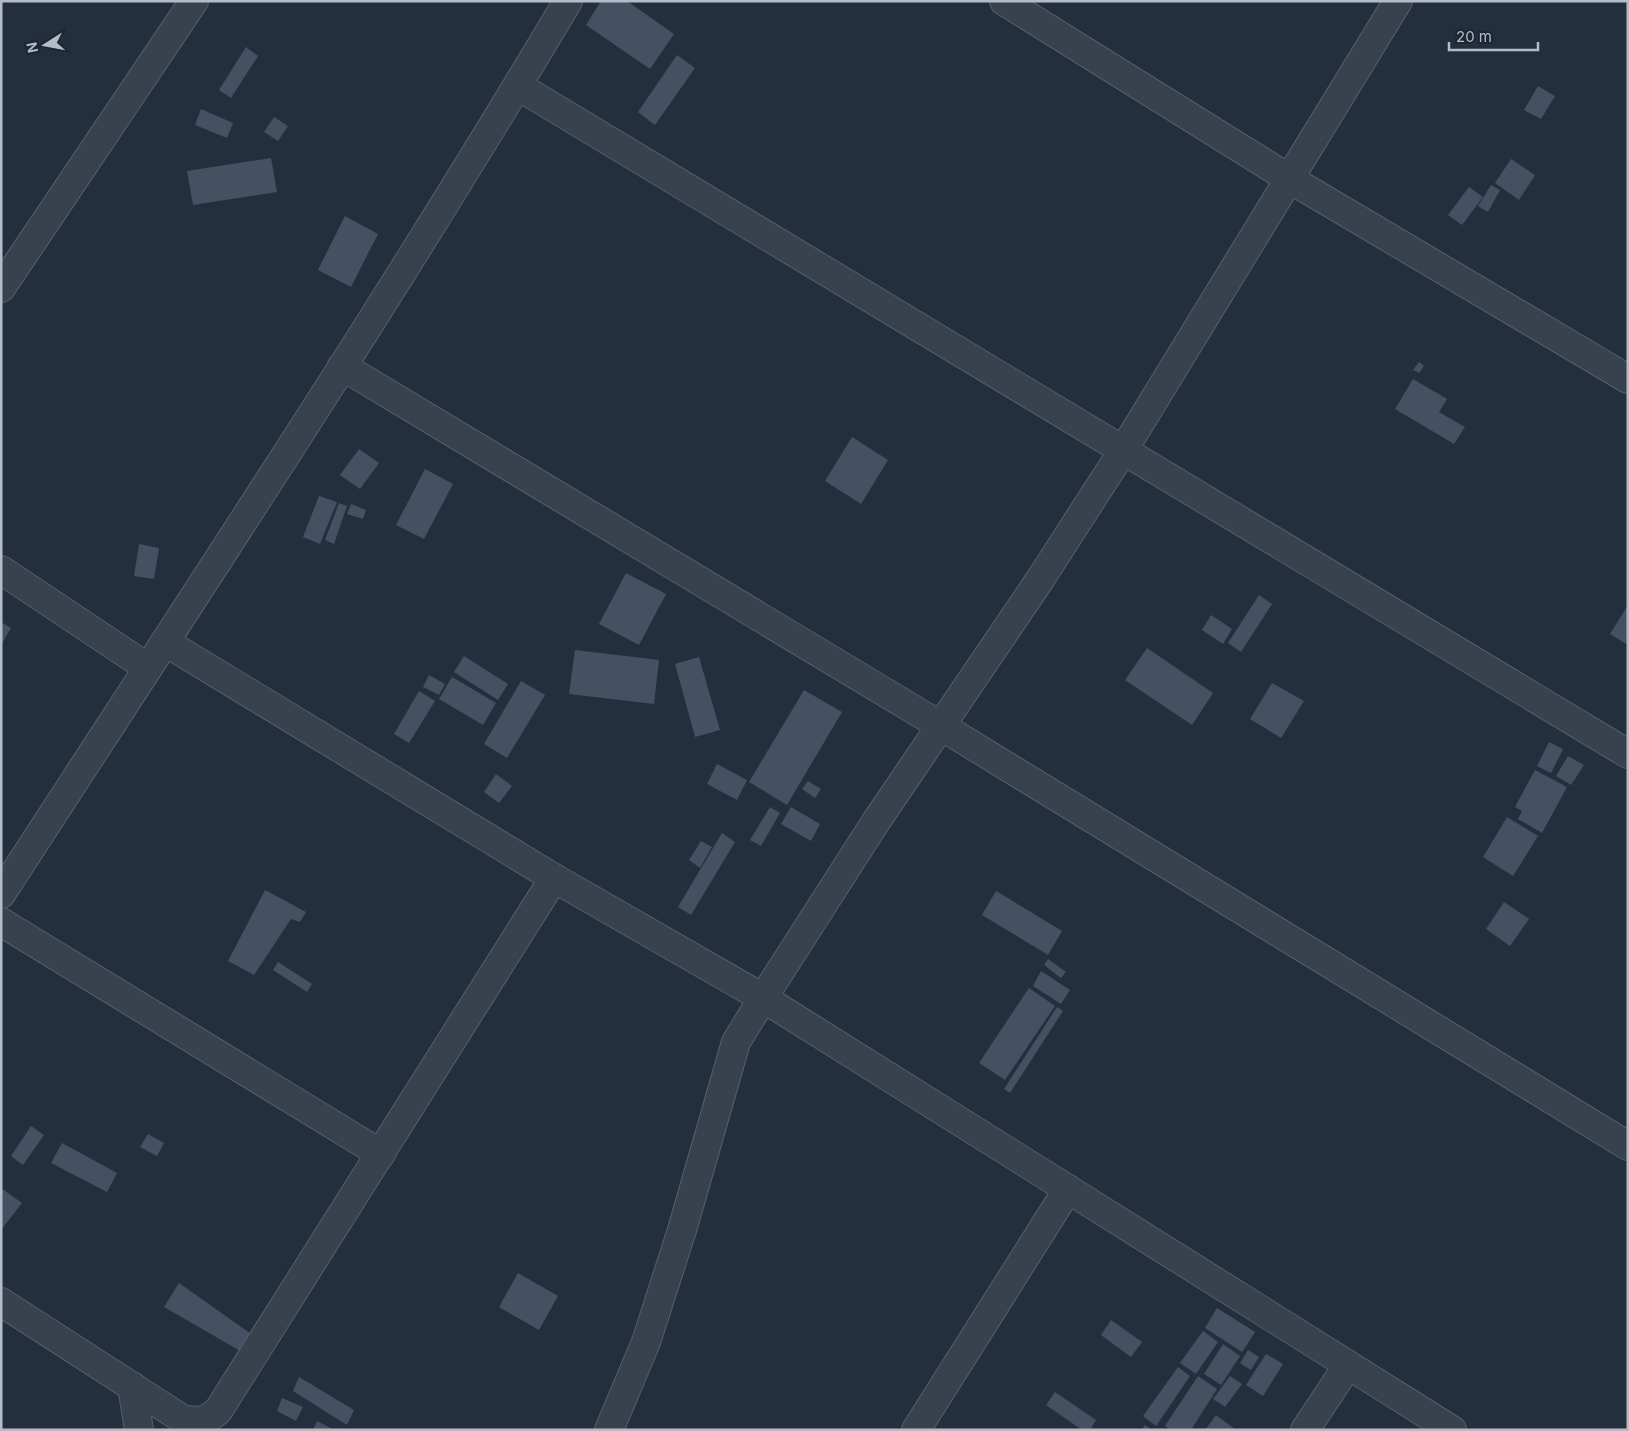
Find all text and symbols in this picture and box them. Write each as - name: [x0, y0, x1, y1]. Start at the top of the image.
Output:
- north arrow: [20, 20, 70, 70]
- scale bar: [1449, 20, 1538, 52]
- text: 20 m: [1456, 27, 1492, 46]
- text: N: [22, 41, 41, 54]

